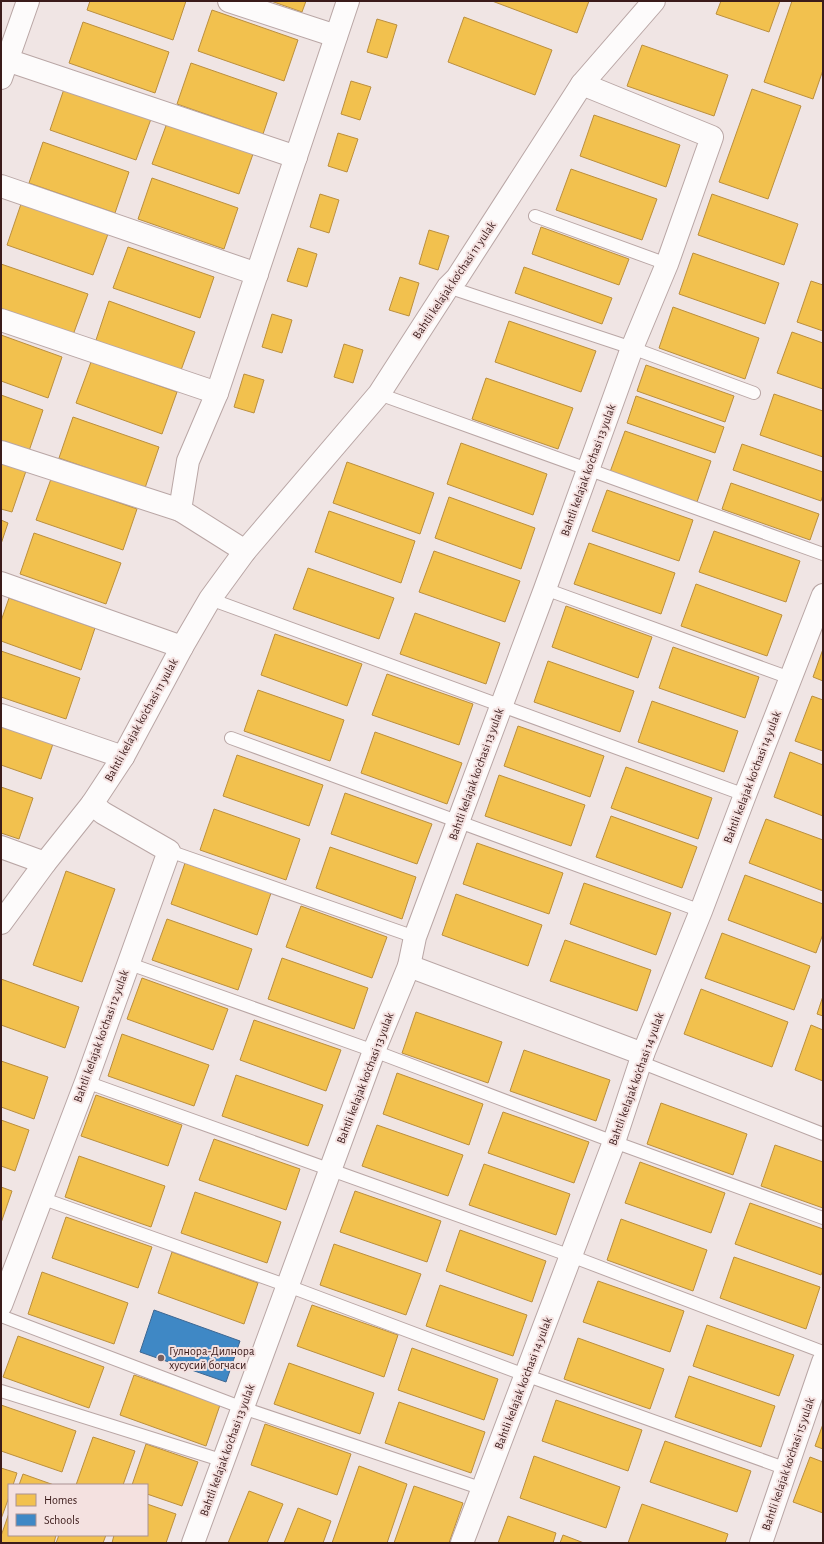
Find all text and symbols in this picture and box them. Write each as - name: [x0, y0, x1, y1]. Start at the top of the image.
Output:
- street label: Bahtli kelajak ko'chasi 11 yulak: [410, 219, 499, 341]
- street label: Bahtli kelajak ko'chasi 13 yulak: [559, 402, 619, 538]
- street label: Bahtli kelajak ko'chasi 11 yulak: [102, 656, 181, 784]
- street label: Bahtli kelajak ko'chasi 13 yulak: [447, 706, 507, 842]
- street label: Bahtli kelajak ko'chasi 14 yulak: [721, 709, 784, 845]
- street label: Bahtli kelajak ko'chasi 12 yulak: [71, 968, 132, 1104]
- street label: Bahtli kelajak ko'chasi 13 yulak: [334, 1010, 397, 1146]
- street label: Bahtli kelajak ko'chasi 14 yulak: [606, 1011, 667, 1147]
- street label: Bahtli kelajak ko'chasi 14 yulak: [492, 1315, 555, 1451]
- place label: Гулнора-Дилнора хусусий богчаси: [169, 1345, 255, 1372]
- marker: Гулнора-Дилнора хусусий богчаси: [156, 1353, 166, 1363]
- street label: Bahtli kelajak ko'chasi 13 yulak: [198, 1382, 258, 1518]
- street label: Bahtli kelajak ko'chasi 15 yulak: [760, 1396, 818, 1532]
- legend: [8, 1484, 148, 1536]
- text: Homes: [44, 1494, 77, 1506]
- text: Schools: [44, 1514, 79, 1526]

